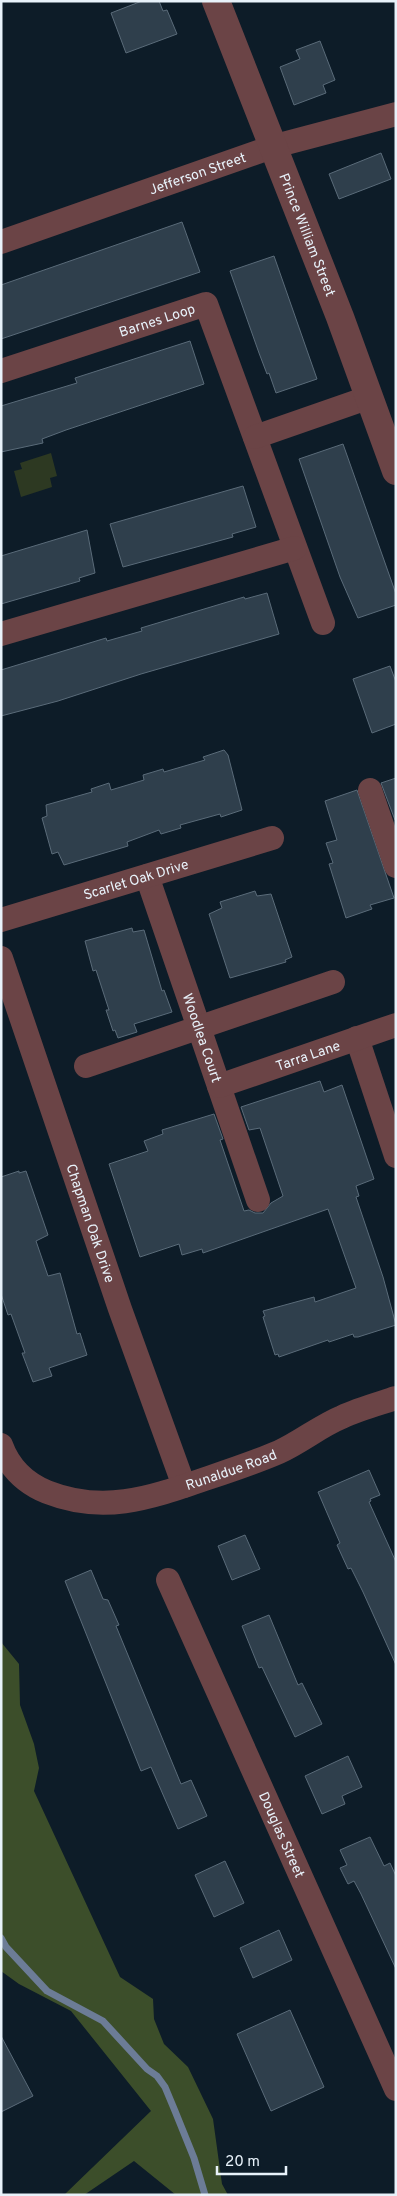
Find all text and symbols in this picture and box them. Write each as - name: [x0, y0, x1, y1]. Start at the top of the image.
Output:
- street label: Jefferson Street: [147, 150, 249, 199]
- street label: Prince William Street: [274, 171, 338, 299]
- street label: Barnes Loop: [117, 301, 198, 342]
- street label: Scarlet Oak Drive: [82, 857, 191, 905]
- street label: Woodlea Court: [178, 991, 224, 1085]
- street label: Tarra Lane: [274, 1038, 343, 1076]
- street label: Chapman Oak Drive: [61, 1162, 117, 1285]
- street label: Runaldue Road: [184, 1447, 280, 1495]
- street label: Douglas Street: [254, 1790, 307, 1881]
- scale bar: [217, 2144, 286, 2176]
- text: 20 m: [225, 2153, 260, 2172]

